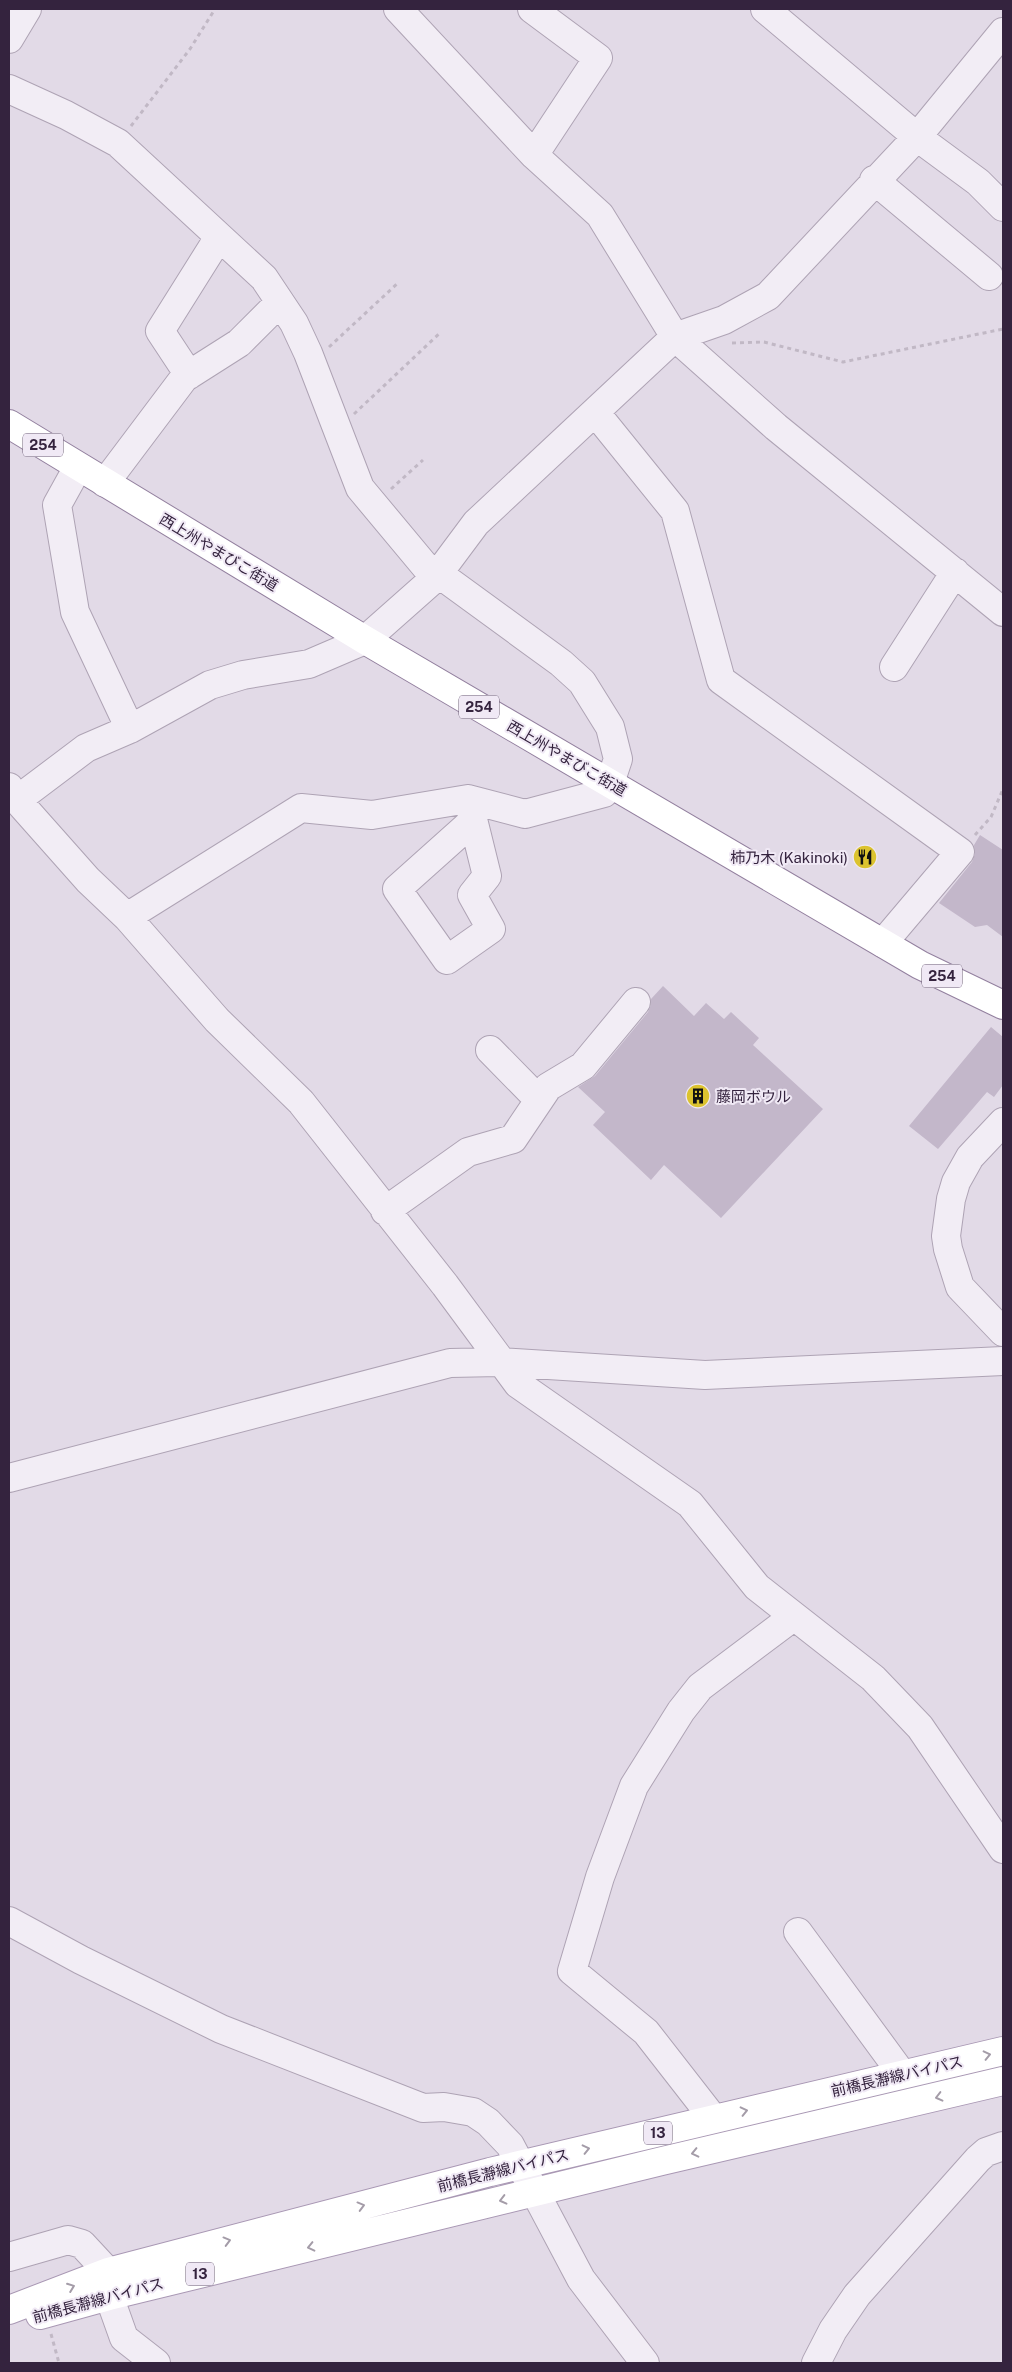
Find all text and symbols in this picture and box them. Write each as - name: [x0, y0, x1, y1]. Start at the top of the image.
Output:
- road number: 254: [23, 434, 63, 456]
- street label: 西上州やまびこ街道: [157, 510, 281, 594]
- road number: 254: [459, 696, 499, 719]
- street label: 西上州やまびこ街道: [504, 717, 630, 799]
- restaurant icon: 柿乃木 (Kakinoki): [852, 844, 878, 870]
- place label: 柿乃木 (Kakinoki): [730, 849, 848, 866]
- road number: 254: [922, 964, 962, 988]
- building icon: 藤岡ボウル: [685, 1083, 711, 1109]
- place label: 藤岡ボウル: [716, 1088, 791, 1105]
- one-way arrow: [983, 2050, 992, 2061]
- street label: 前橋長瀞線バイパス: [829, 2053, 965, 2099]
- one-way arrow: [934, 2091, 943, 2102]
- one-way arrow: [739, 2106, 748, 2117]
- road number: 13: [644, 2122, 672, 2144]
- street label: 前橋長瀞線バイパス: [436, 2145, 570, 2195]
- one-way arrow: [581, 2145, 590, 2155]
- one-way arrow: [691, 2147, 700, 2158]
- one-way arrow: [499, 2194, 508, 2205]
- one-way arrow: [356, 2202, 364, 2212]
- one-way arrow: [222, 2237, 230, 2247]
- one-way arrow: [307, 2241, 316, 2252]
- road number: 13: [186, 2262, 214, 2286]
- street label: 前橋長瀞線バイパス: [31, 2274, 165, 2326]
- one-way arrow: [66, 2282, 74, 2292]

